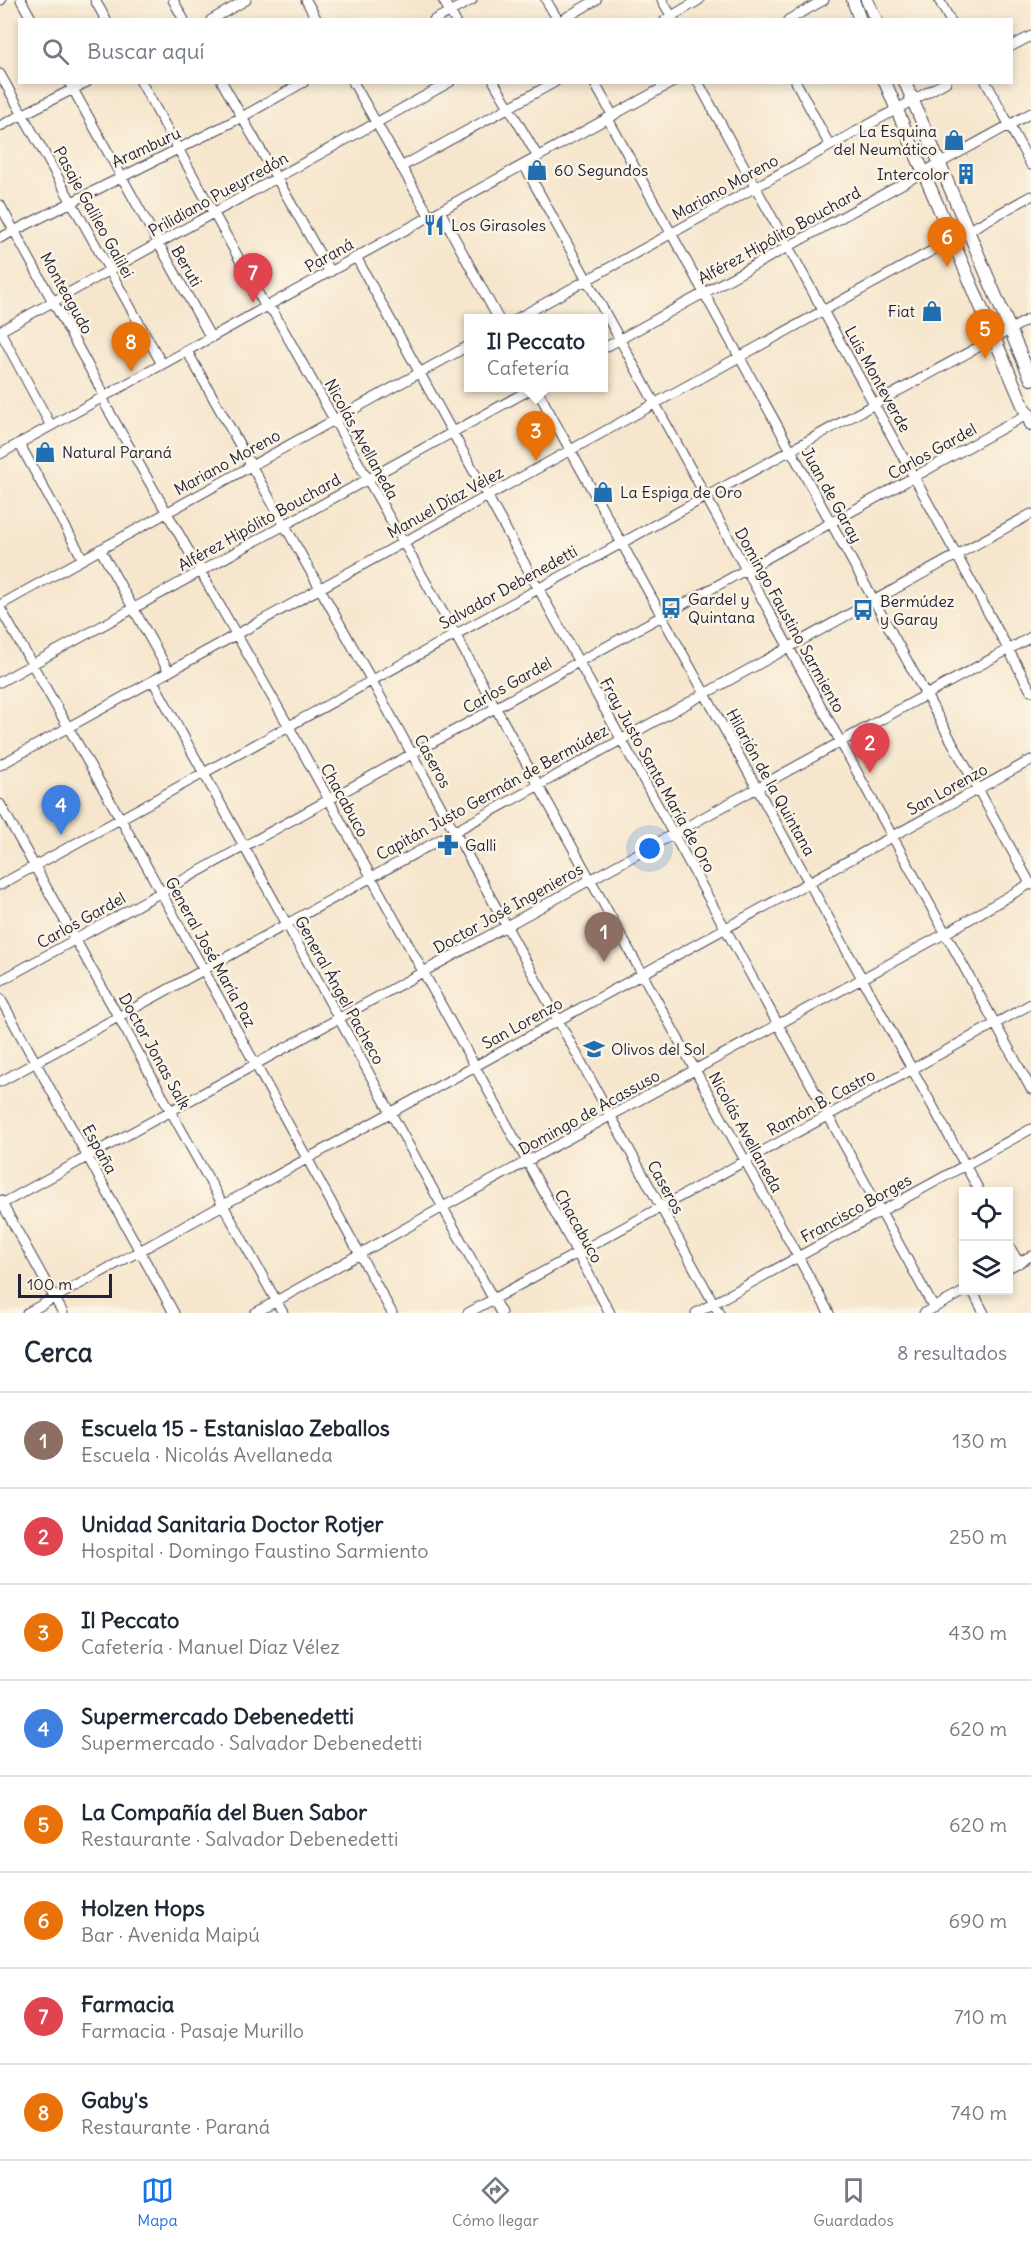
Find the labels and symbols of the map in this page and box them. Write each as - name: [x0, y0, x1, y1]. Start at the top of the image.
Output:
- place label: La Esquina del Neumático: [834, 121, 937, 159]
- street label: Aramburu: [108, 122, 184, 172]
- shop icon: La Esquina del Neumático: [942, 128, 966, 152]
- street label: Pasaje Galileo Galilei: [50, 143, 138, 281]
- street label: Prilidiano Pueyrredón: [145, 147, 291, 241]
- street label: Mariano Moreno: [669, 150, 781, 224]
- shop icon: 60 Segundos: [525, 158, 549, 182]
- place label: 60 Segundos: [554, 160, 648, 180]
- building icon: Intercolor: [954, 162, 978, 186]
- place label: Intercolor: [877, 164, 949, 184]
- street label: Alférez Hipólito Bouchard: [694, 182, 864, 288]
- restaurant icon: Los Girasoles: [422, 213, 446, 237]
- place label: Los Girasoles: [451, 215, 546, 235]
- pin: 6: [928, 218, 966, 267]
- street label: Paraná: [301, 234, 357, 276]
- street label: Beruti: [167, 242, 207, 290]
- street label: Monteagudo: [36, 249, 98, 337]
- pin: 7: [234, 254, 272, 303]
- shop icon: Fiat: [920, 299, 944, 323]
- place label: Fiat: [888, 301, 916, 321]
- pin: 5: [966, 310, 1004, 359]
- pin: 8: [112, 322, 150, 372]
- street label: Luis Monteverde: [841, 323, 915, 435]
- street label: Nicolás Avellaneda: [321, 375, 403, 503]
- pin: 3: [516, 412, 556, 461]
- street label: Carlos Gardel: [884, 418, 980, 484]
- street label: Mariano Moreno: [171, 425, 283, 499]
- shop icon: Natural Paraná: [33, 440, 57, 464]
- place label: Natural Paraná: [62, 442, 172, 462]
- street label: Juan de Garay: [797, 444, 867, 546]
- street label: Manuel Díaz Vélez: [383, 462, 507, 542]
- street label: Alférez Hipólito Bouchard: [174, 469, 344, 575]
- shop icon: La Espiga de Oro: [591, 480, 615, 504]
- place label: La Espiga de Oro: [620, 482, 742, 502]
- street label: Domingo Faustino Sarmiento: [731, 524, 849, 716]
- street label: Salvador Debenedetti: [435, 541, 581, 633]
- place label: Gardel y Quintana: [688, 589, 755, 627]
- place label: Bermúdez y Garay: [880, 591, 955, 629]
- bus stop icon: Gardel y Quintana: [659, 596, 683, 620]
- bus stop icon: Bermúdez y Garay: [851, 598, 875, 622]
- street label: Carlos Gardel: [459, 652, 555, 718]
- street label: Fray Justo Santa María de Oro: [596, 674, 720, 876]
- street label: Hilarión de la Quintana: [722, 705, 820, 859]
- street label: Capitán Justo Germán de Bermúdez: [373, 720, 612, 864]
- pin: 2: [850, 724, 890, 773]
- street label: Caseros: [410, 731, 456, 791]
- street label: San Lorenzo: [903, 759, 991, 819]
- street label: Chacabuco: [317, 760, 373, 840]
- pin: 4: [42, 786, 80, 835]
- pharmacy icon: Galli: [436, 833, 460, 857]
- your location: [635, 834, 664, 863]
- place label: Galli: [465, 835, 496, 855]
- street label: Doctor José Ingenieros: [430, 859, 586, 957]
- street label: General José María Paz: [161, 873, 261, 1031]
- street label: Carlos Gardel: [33, 887, 129, 953]
- street label: General Ángel Pacheco: [291, 912, 389, 1068]
- pin: 1: [584, 912, 624, 962]
- street label: Doctor Jonas Salk: [115, 989, 195, 1113]
- street label: San Lorenzo: [478, 993, 566, 1053]
- school or university icon: Olivos del Sol: [582, 1037, 606, 1061]
- place label: Olivos del Sol: [611, 1039, 705, 1059]
- street label: Ramón B. Castro: [763, 1064, 879, 1140]
- street label: Domingo de Acassuso: [515, 1065, 663, 1159]
- street label: Nicolás Avellaneda: [705, 1068, 787, 1196]
- street label: España: [78, 1121, 122, 1177]
- street label: Caseros: [643, 1157, 689, 1217]
- street label: Francisco Borges: [797, 1169, 915, 1247]
- street label: Chacabuco: [551, 1186, 607, 1266]
- scale bar: [18, 1271, 112, 1298]

